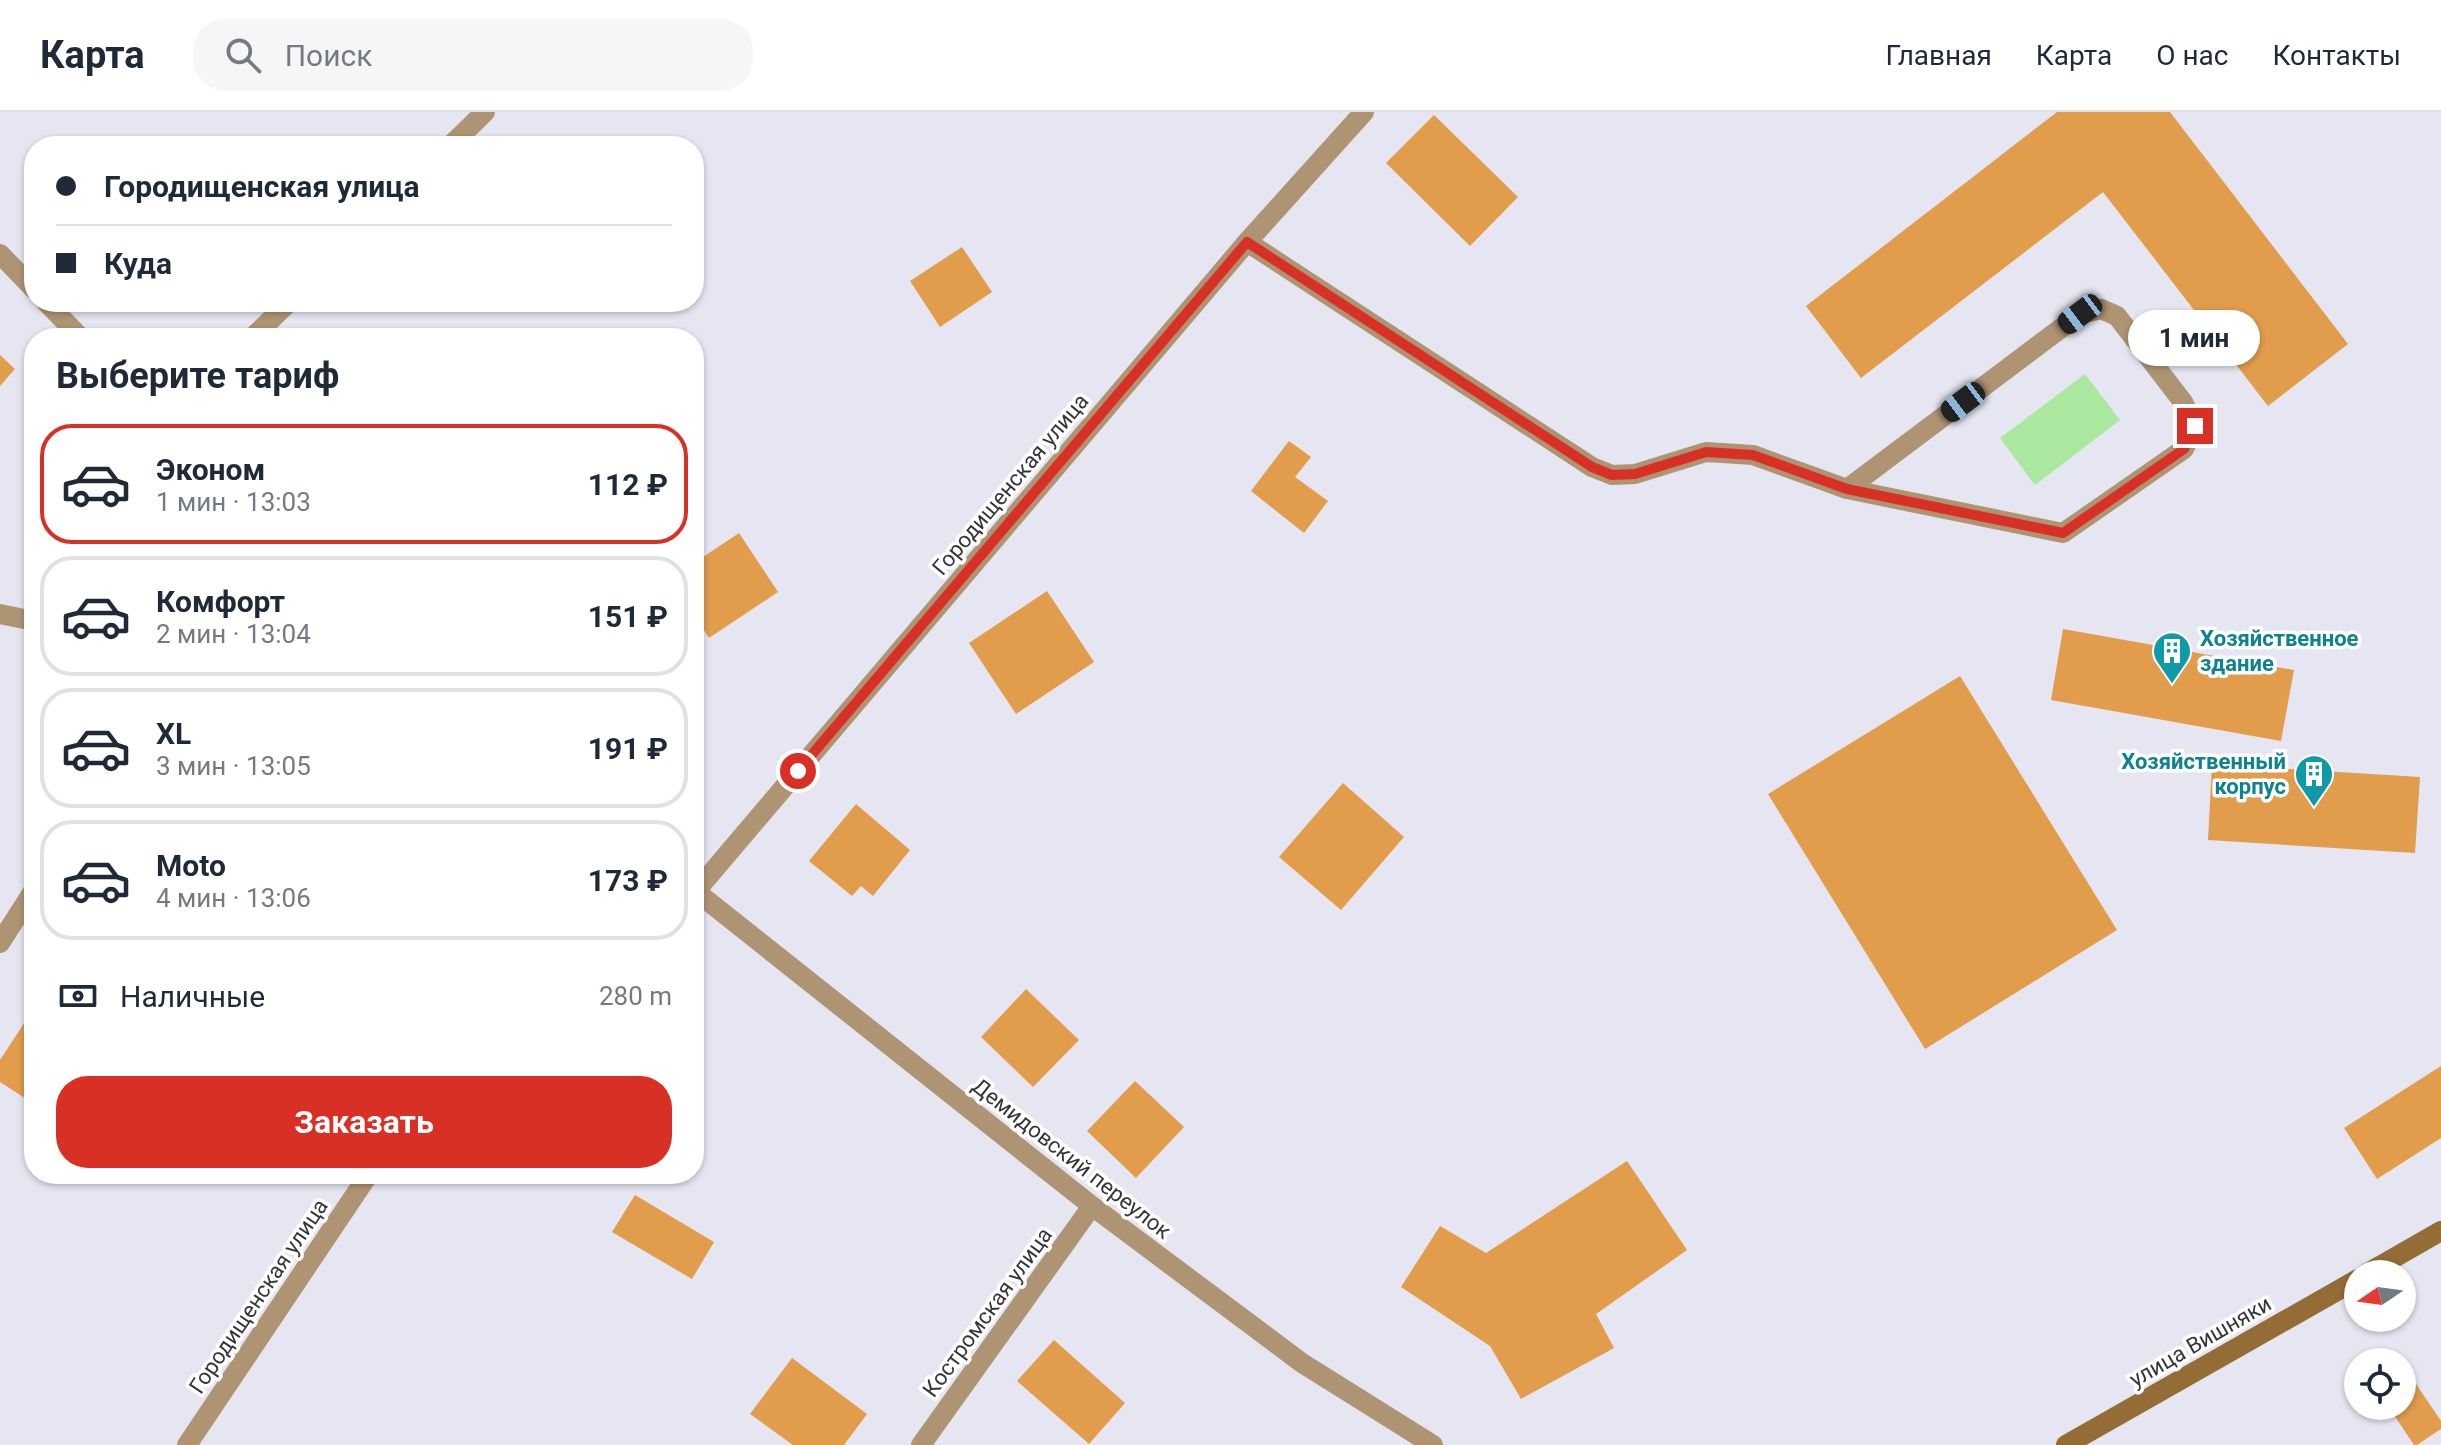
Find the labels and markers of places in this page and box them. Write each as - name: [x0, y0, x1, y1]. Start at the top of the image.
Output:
- place label: Хозяйственное здание: [2200, 626, 2359, 676]
- building icon: Хозяйственное здание: [2151, 630, 2193, 685]
- place label: Хозяйственный корпус: [2121, 749, 2286, 799]
- building icon: Хозяйственный корпус: [2293, 753, 2335, 808]

